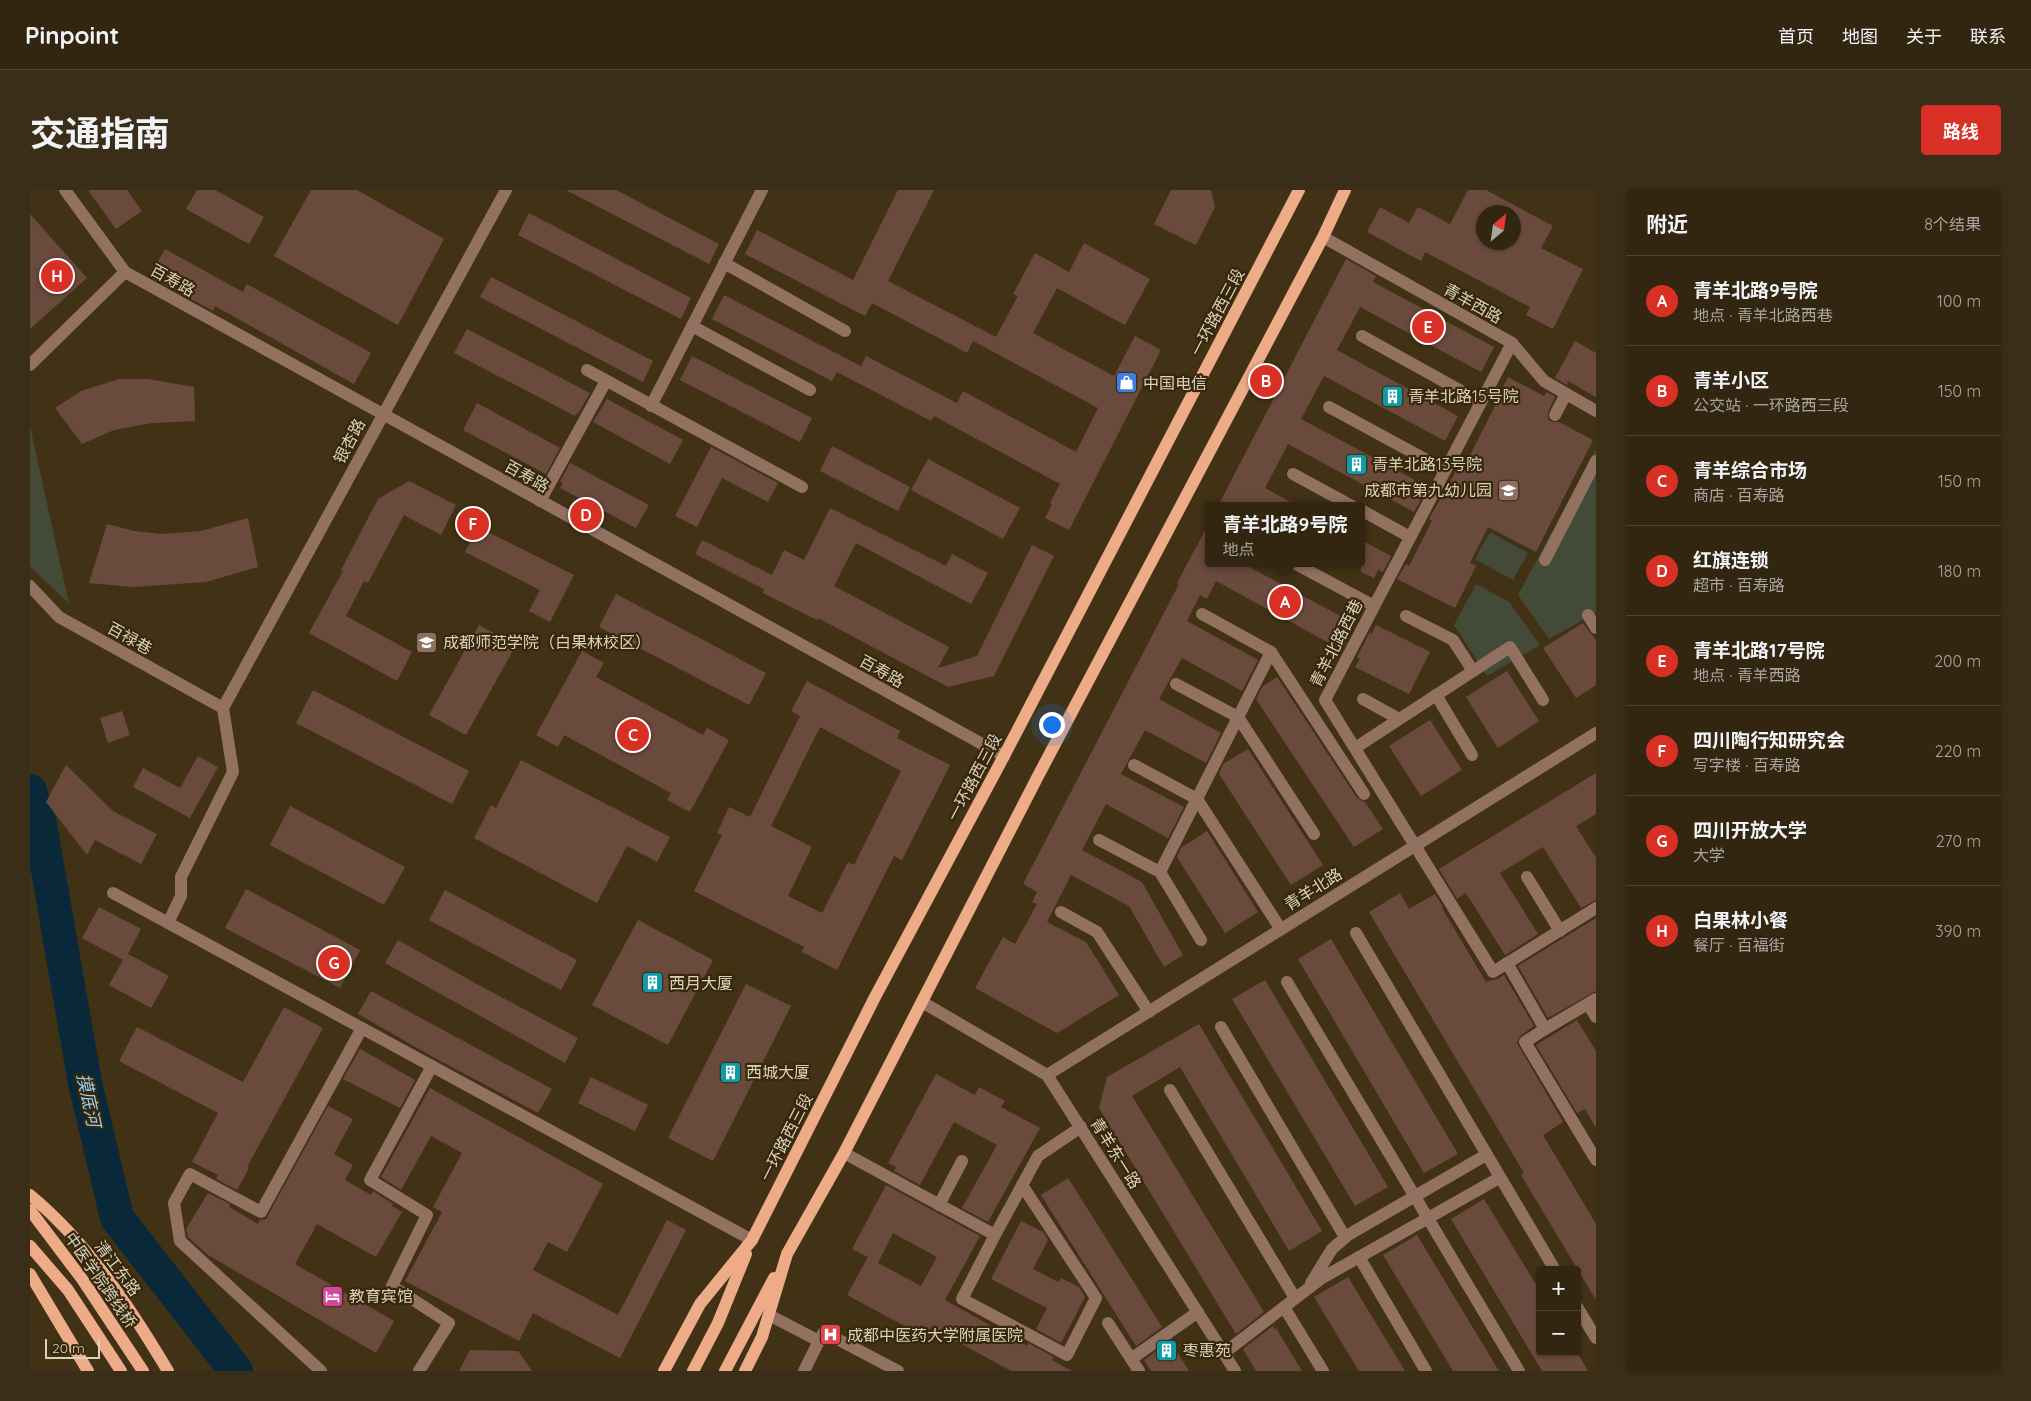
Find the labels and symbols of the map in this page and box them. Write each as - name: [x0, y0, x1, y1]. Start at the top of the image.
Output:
- north arrow: [1476, 205, 1521, 250]
- pin: H: [41, 257, 73, 295]
- street label: 百寿路: [147, 260, 199, 300]
- street label: 一环路西三段: [1186, 265, 1248, 359]
- street label: 青羊西路: [1440, 279, 1506, 327]
- pin: E: [1412, 308, 1444, 346]
- pin: B: [1250, 362, 1282, 400]
- shop icon: 中国电信: [1115, 371, 1139, 395]
- place label: 中国电信: [1143, 373, 1207, 393]
- building icon: 青羊北路15号院: [1380, 384, 1404, 408]
- place label: 青羊北路15号院: [1408, 386, 1519, 406]
- street label: 银杏路: [329, 415, 369, 467]
- building icon: 青羊北路13号院: [1344, 452, 1368, 476]
- place label: 青羊北路13号院: [1372, 454, 1482, 474]
- street label: 百寿路: [501, 456, 553, 496]
- school or university icon: 成都市第九幼儿园: [1496, 478, 1520, 502]
- place label: 成都市第九幼儿园: [1364, 480, 1492, 500]
- pin: D: [570, 496, 602, 534]
- pin: F: [457, 505, 489, 543]
- pin: A: [1269, 583, 1301, 621]
- street label: 青羊北路西巷: [1305, 596, 1367, 690]
- street label: 百禄巷: [104, 618, 156, 658]
- school or university icon: 成都师范学院（白果林校区）: [415, 630, 439, 654]
- place label: 成都师范学院（白果林校区）: [443, 632, 651, 652]
- street label: 百寿路: [856, 651, 908, 691]
- your location: [1039, 712, 1065, 738]
- pin: C: [617, 716, 649, 754]
- street label: 一环路西三段: [943, 730, 1005, 824]
- street label: 青羊北路: [1281, 864, 1345, 914]
- pin: G: [318, 944, 350, 982]
- building icon: 西月大厦: [641, 971, 665, 995]
- place label: 西月大厦: [669, 973, 733, 993]
- building icon: 西城大厦: [718, 1060, 742, 1084]
- place label: 西城大厦: [746, 1062, 810, 1082]
- water label: 摸底河: [72, 1071, 106, 1132]
- street label: 一环路西三段: [755, 1090, 817, 1184]
- street label: 青羊东一路: [1086, 1114, 1146, 1192]
- street label: 中医学院跨线桥: [61, 1228, 141, 1332]
- street label: 清江东路: [91, 1236, 145, 1300]
- hotel icon: 教育宾馆: [321, 1284, 345, 1308]
- place label: 教育宾馆: [349, 1286, 413, 1306]
- hospital icon: 成都中医药大学附属医院: [819, 1323, 843, 1347]
- place label: 成都中医药大学附属医院: [847, 1325, 1023, 1345]
- scale bar: [45, 1336, 100, 1359]
- building icon: 枣惠苑: [1155, 1338, 1179, 1362]
- place label: 枣惠苑: [1183, 1340, 1231, 1360]

